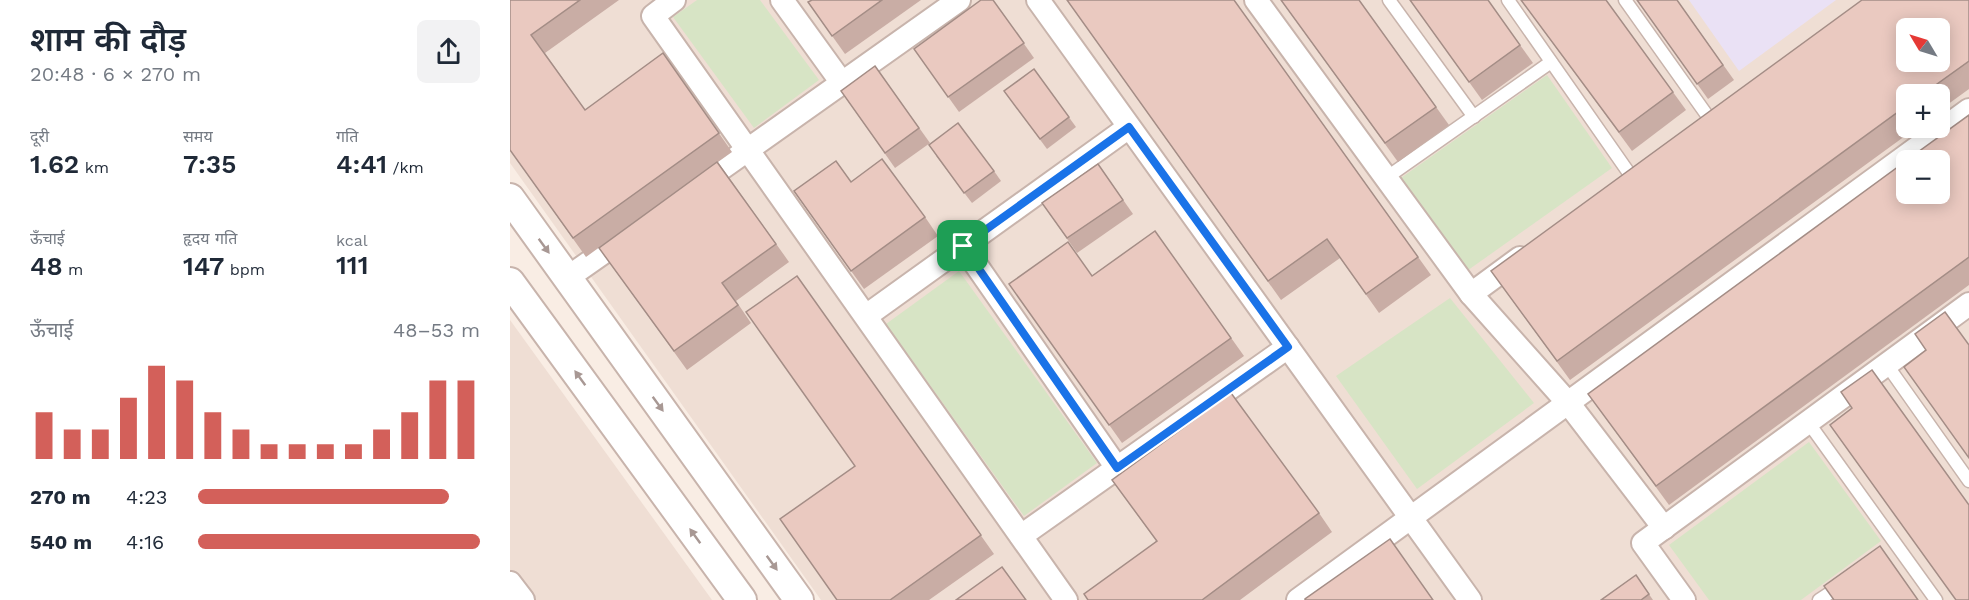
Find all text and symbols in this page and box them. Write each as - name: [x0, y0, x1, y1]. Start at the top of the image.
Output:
- north arrow: [1896, 18, 1950, 72]
- map controls: [1896, 18, 1950, 204]
- text: शाम की दौड़: [30, 20, 186, 59]
- button: share: [417, 20, 480, 83]
- text: 20:48 · 6 × 270 m: [30, 62, 201, 86]
- button: +: [1896, 84, 1950, 138]
- text: दूरी: [30, 127, 49, 146]
- text: समय: [183, 127, 213, 146]
- text: गति: [336, 127, 358, 146]
- text: 1.62: [30, 149, 79, 179]
- text: 7:35: [183, 149, 236, 179]
- text: 4:41: [336, 149, 387, 179]
- button: −: [1896, 150, 1950, 204]
- text: km: [79, 158, 109, 177]
- text: /km: [387, 158, 424, 177]
- pin: [937, 220, 988, 271]
- text: ऊँचाई: [30, 229, 65, 248]
- text: हृदय गति: [183, 229, 237, 248]
- icon: arrive: [946, 229, 979, 262]
- text: kcal: [336, 231, 368, 250]
- one-way arrow: [538, 238, 549, 254]
- text: 111: [336, 250, 368, 280]
- text: 48: [30, 251, 63, 281]
- text: 147: [183, 251, 224, 281]
- text: m: [63, 260, 83, 279]
- text: bpm: [224, 260, 265, 279]
- text: ऊँचाई: [30, 318, 73, 342]
- text: 48–53 m: [393, 318, 480, 342]
- one-way arrow: [574, 371, 586, 387]
- one-way arrow: [652, 396, 664, 412]
- text: 270 m: [30, 485, 91, 509]
- text: 4:23: [126, 485, 167, 509]
- one-way arrow: [689, 528, 701, 544]
- text: 540 m: [30, 530, 92, 554]
- text: 4:16: [126, 530, 164, 554]
- one-way arrow: [766, 554, 778, 570]

